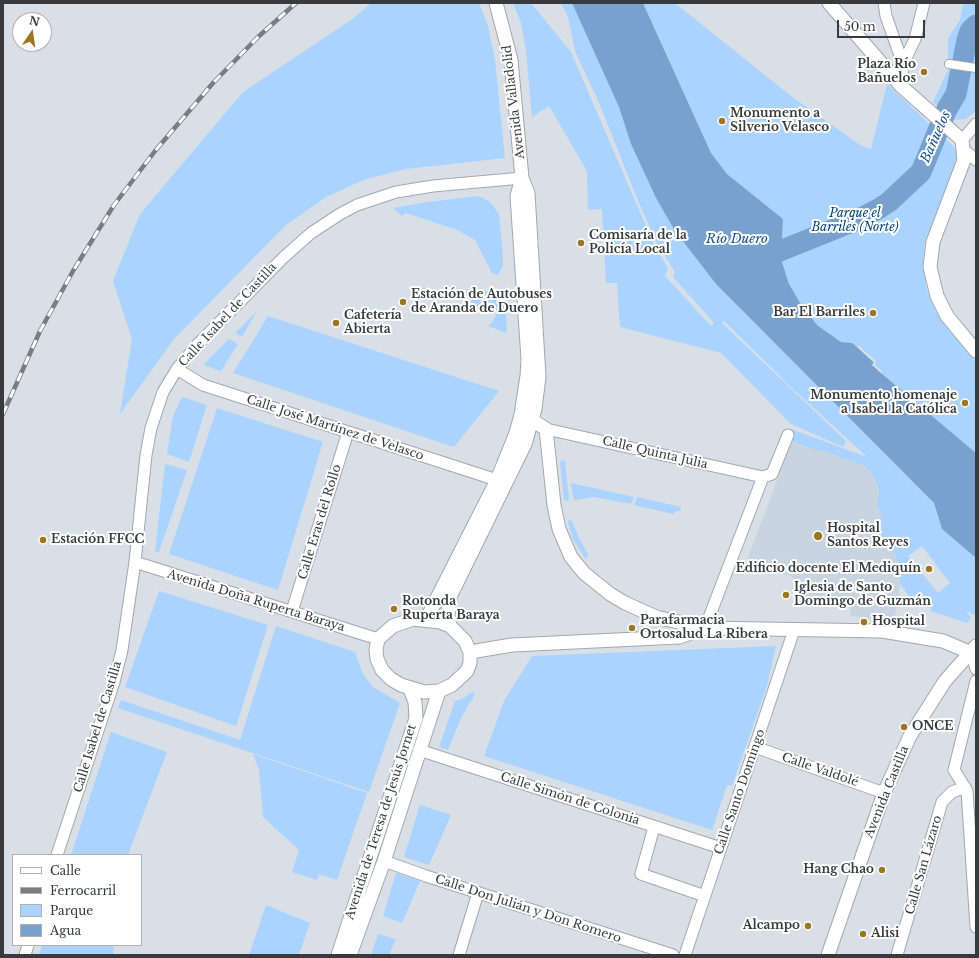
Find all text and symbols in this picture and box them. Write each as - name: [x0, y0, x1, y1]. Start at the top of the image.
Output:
- north arrow: [12, 12, 52, 52]
- scale bar: [839, 12, 927, 38]
- text: N: [28, 13, 41, 29]
- text: 50 m: [844, 19, 876, 34]
- street label: Avenida Valladolid: [500, 44, 528, 160]
- place label: Plaza Río Bañuelos: [857, 58, 916, 86]
- marker: Plaza Río Bañuelos: [919, 67, 929, 77]
- place label: Monumento a Silverio Velasco: [730, 107, 829, 135]
- water label: Bañuelos: [918, 109, 954, 165]
- marker: Monumento a Silverio Velasco: [717, 116, 727, 126]
- park label: Parque el Barriles (Norte): [812, 207, 898, 235]
- place label: Comisaría de la Policía Local: [589, 229, 687, 257]
- water label: Río Duero: [706, 231, 768, 247]
- marker: Comisaría de la Policía Local: [576, 238, 586, 248]
- street label: Calle Isabel de Castilla: [176, 260, 280, 370]
- place label: Estación de Autobuses de Aranda de Duero: [411, 288, 552, 316]
- marker: Estación de Autobuses de Aranda de Duero: [398, 297, 408, 307]
- place label: Bar El Barriles: [773, 306, 865, 320]
- marker: Bar El Barriles: [868, 308, 878, 318]
- place label: Cafetería Abierta: [344, 309, 402, 337]
- marker: Cafetería Abierta: [331, 318, 341, 328]
- place label: Monumento homenaje a Isabel la Católica: [810, 389, 957, 417]
- street label: Calle José Martínez de Velasco: [244, 392, 426, 464]
- marker: Monumento homenaje a Isabel la Católica: [960, 398, 970, 408]
- street label: Calle Quinta Julia: [601, 434, 709, 472]
- street label: Calle Eras del Rollo: [296, 463, 344, 581]
- place label: Hospital Santos Reyes: [827, 522, 909, 550]
- marker: Hospital Santos Reyes: [812, 530, 824, 542]
- place label: Estación FFCC: [51, 533, 144, 547]
- marker: Estación FFCC: [38, 535, 48, 545]
- place label: Edificio docente El Mediquín: [736, 562, 921, 576]
- marker: Edificio docente El Mediquín: [924, 564, 934, 574]
- street label: Avenida Doña Ruperta Baraya: [165, 567, 347, 635]
- place label: Iglesia de Santo Domingo de Guzmán: [794, 581, 931, 609]
- marker: Iglesia de Santo Domingo de Guzmán: [781, 590, 791, 600]
- place label: Rotonda Ruperta Baraya: [402, 595, 500, 623]
- marker: Rotonda Ruperta Baraya: [389, 604, 399, 614]
- place label: Parafarmacia Ortosalud La Ribera: [640, 614, 768, 642]
- place label: Hospital: [872, 615, 925, 629]
- marker: Hospital: [859, 617, 869, 627]
- marker: Parafarmacia Ortosalud La Ribera: [627, 623, 637, 633]
- street label: Calle Isabel de Castilla: [71, 660, 125, 794]
- place label: ONCE: [912, 720, 953, 734]
- marker: ONCE: [899, 722, 909, 732]
- street label: Avenida de Teresa de Jesús Jornet: [343, 723, 419, 921]
- street label: Calle Santo Domingo: [712, 727, 768, 857]
- street label: Avenida Castilla: [862, 744, 912, 840]
- street label: Calle Valdolé: [780, 750, 860, 790]
- street label: Calle Simón de Colonia: [499, 770, 641, 828]
- street label: Calle San Lázaro: [903, 814, 945, 916]
- legend: [12, 854, 142, 946]
- text: Calle: [50, 863, 81, 878]
- place label: Hang Chao: [803, 863, 874, 877]
- marker: Hang Chao: [877, 865, 887, 875]
- street label: Calle Don Julián y Don Romero: [433, 872, 623, 946]
- text: Ferrocarril: [50, 883, 116, 898]
- text: Parque: [50, 903, 93, 918]
- place label: Alcampo: [743, 919, 800, 933]
- marker: Alcampo: [803, 921, 813, 931]
- text: Agua: [50, 923, 81, 938]
- place label: Alisi: [871, 927, 899, 941]
- marker: Alisi: [858, 929, 868, 939]

